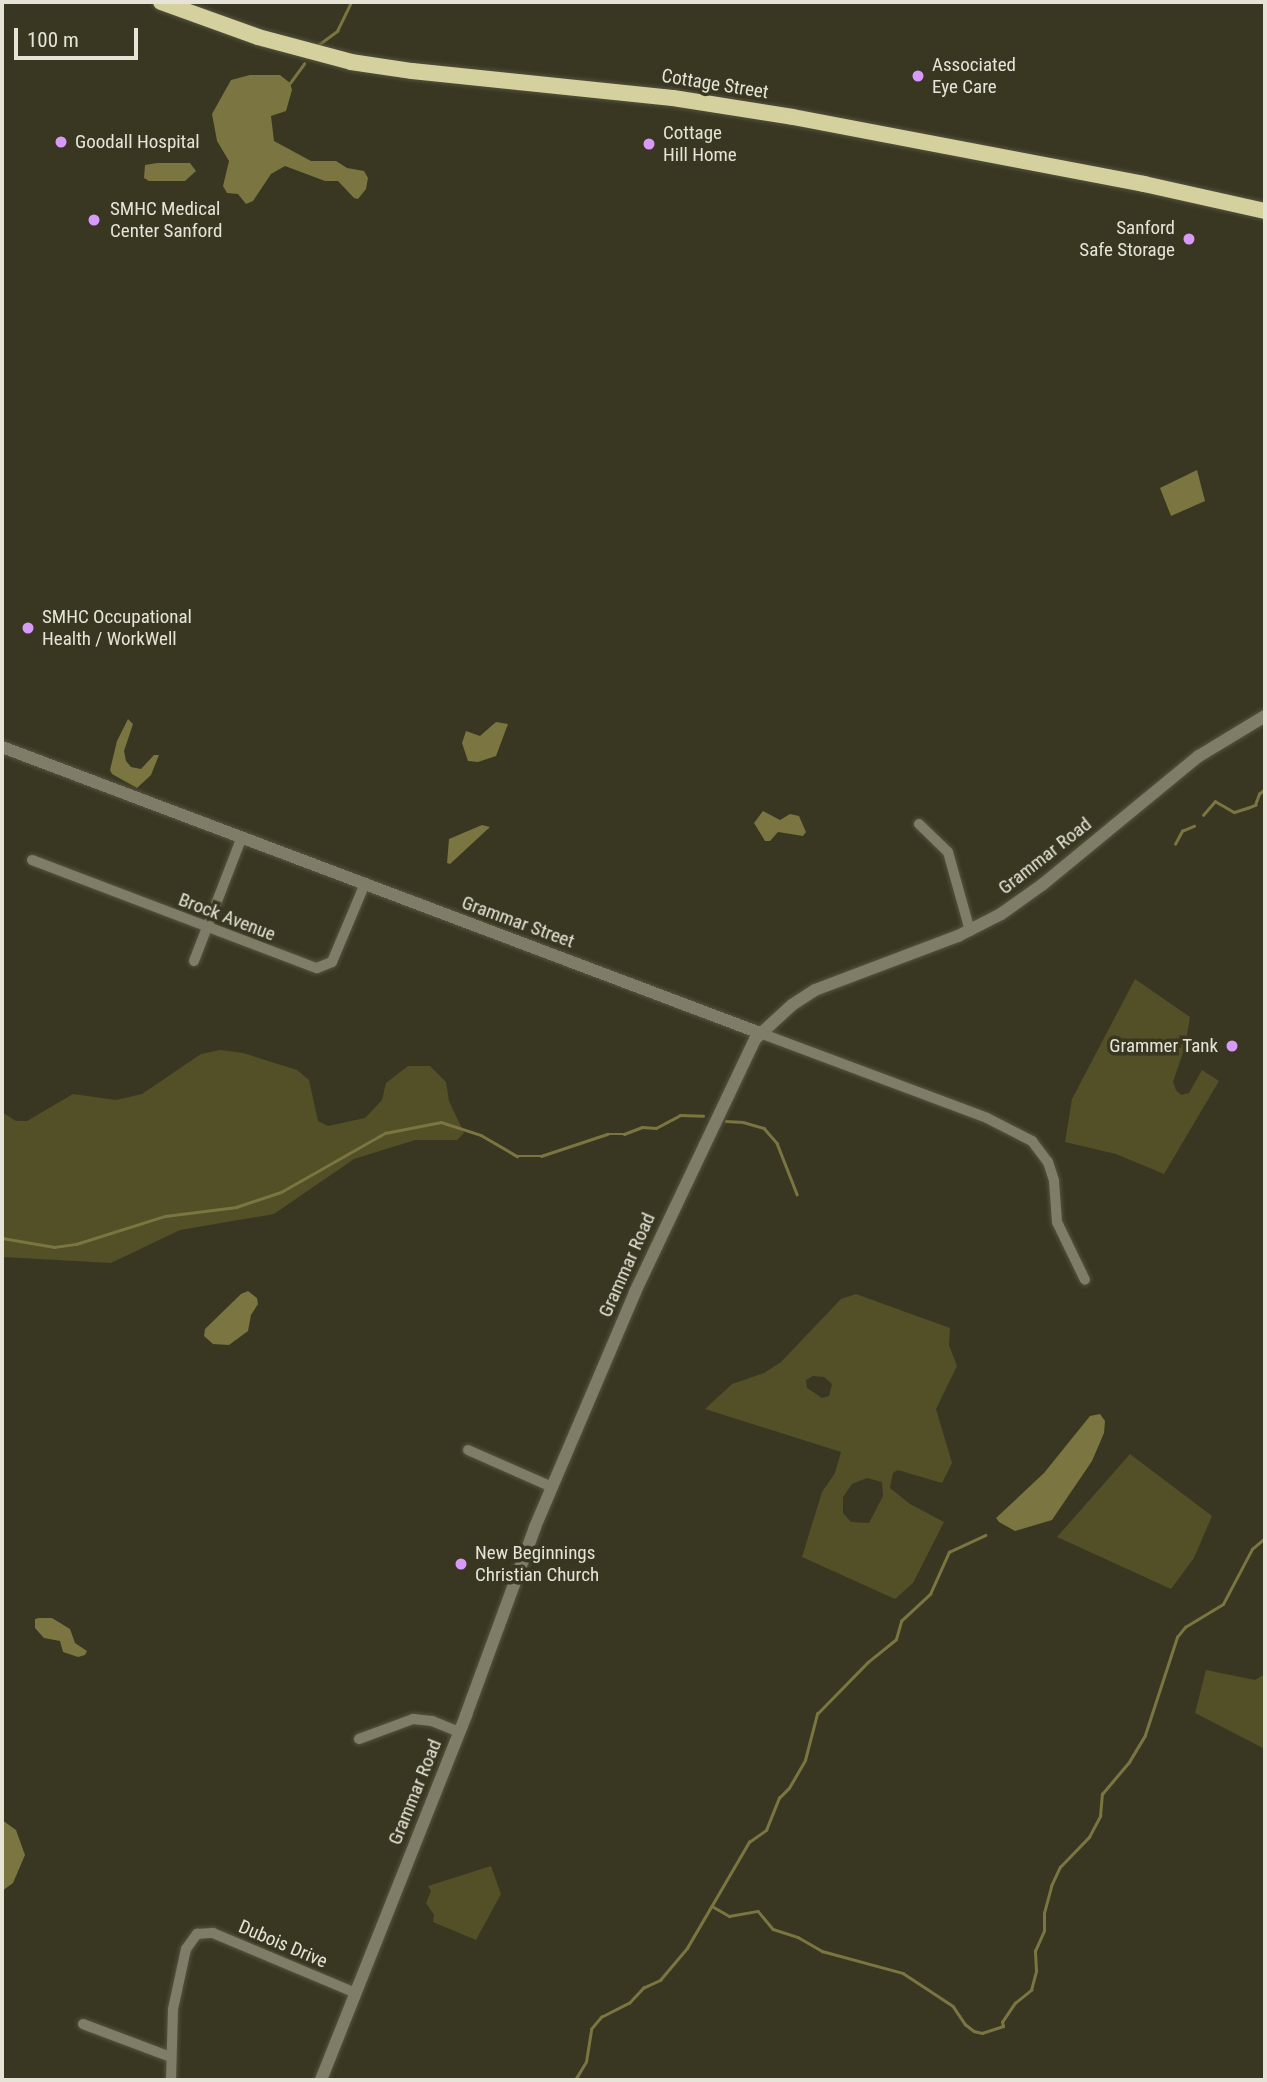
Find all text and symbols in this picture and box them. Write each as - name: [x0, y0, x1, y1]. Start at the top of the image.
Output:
- scale bar: [18, 14, 142, 58]
- text: 100 m: [27, 28, 79, 52]
- place label: Associated Eye Care: [932, 54, 1016, 98]
- street label: Cottage Street: [660, 64, 770, 104]
- marker: Associated Eye Care: [910, 68, 926, 84]
- place label: Cottage Hill Home: [663, 122, 737, 166]
- place label: Goodall Hospital: [75, 131, 200, 153]
- marker: Goodall Hospital: [53, 134, 69, 150]
- marker: Cottage Hill Home: [641, 136, 657, 152]
- place label: SMHC Medical Center Sanford: [110, 198, 222, 242]
- marker: SMHC Medical Center Sanford: [84, 210, 104, 230]
- place label: Sanford Safe Storage: [1079, 217, 1175, 261]
- marker: Sanford Safe Storage: [1181, 231, 1197, 247]
- place label: SMHC Occupational Health / WorkWell: [42, 606, 192, 650]
- marker: SMHC Occupational Health / WorkWell: [20, 620, 36, 636]
- street label: Grammar Road: [994, 813, 1096, 899]
- street label: Brock Avenue: [175, 888, 279, 946]
- street label: Grammar Street: [459, 891, 577, 953]
- place label: Grammer Tank: [1109, 1035, 1218, 1057]
- marker: Grammer Tank: [1224, 1038, 1240, 1054]
- street label: Grammar Road: [594, 1209, 660, 1321]
- place label: New Beginnings Christian Church: [475, 1542, 599, 1586]
- marker: New Beginnings Christian Church: [453, 1556, 469, 1572]
- street label: Grammar Road: [383, 1736, 447, 1848]
- street label: Dubois Drive: [235, 1915, 331, 1973]

